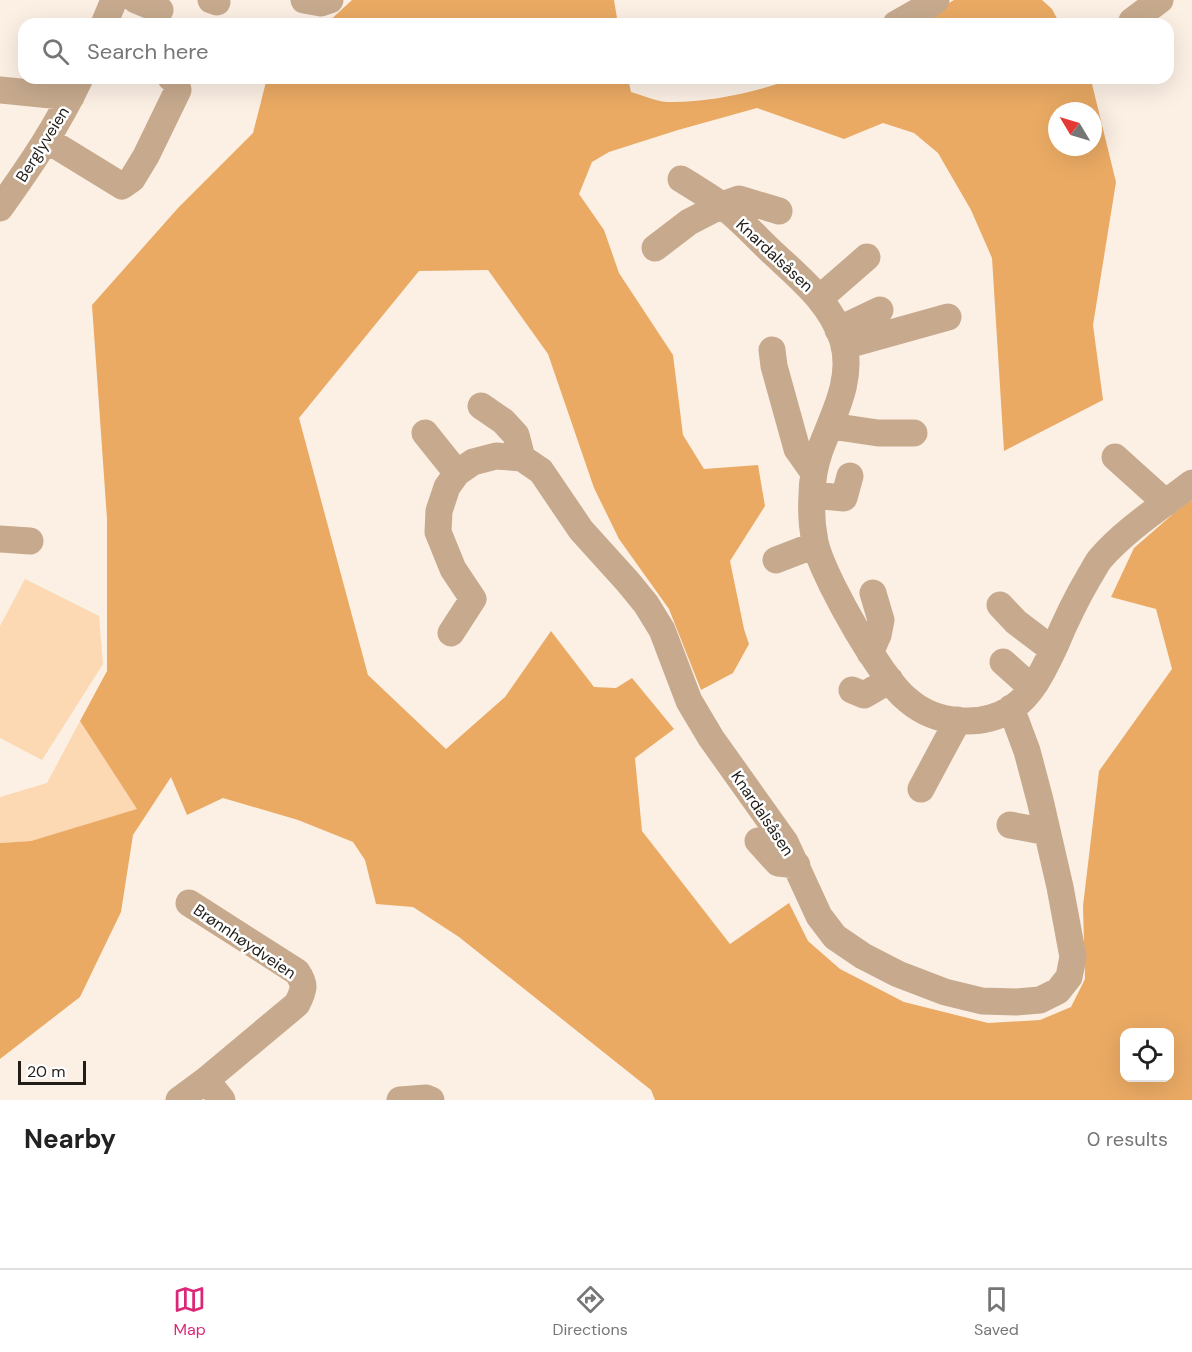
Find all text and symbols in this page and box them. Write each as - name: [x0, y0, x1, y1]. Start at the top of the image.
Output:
- search box: [18, 18, 1174, 84]
- icon: search: [39, 35, 72, 68]
- text: Search here: [87, 37, 208, 66]
- north arrow: [1048, 102, 1102, 156]
- street label: Berglyveien: [11, 103, 74, 186]
- street label: Knardalsåsen: [732, 214, 818, 297]
- street label: Knardalsåsen: [726, 767, 799, 860]
- street label: Brønnhøydveien: [189, 899, 300, 983]
- map controls: [1120, 1028, 1174, 1082]
- button: locate: [1120, 1028, 1174, 1082]
- scale bar: [18, 1058, 86, 1086]
- text: 20 m: [27, 1061, 66, 1082]
- text: Nearby: [24, 1122, 116, 1156]
- text: 0 results: [1087, 1126, 1168, 1152]
- tab: Map: [173, 1283, 206, 1340]
- tab: Directions: [552, 1283, 628, 1340]
- tab: Saved: [974, 1283, 1019, 1340]

